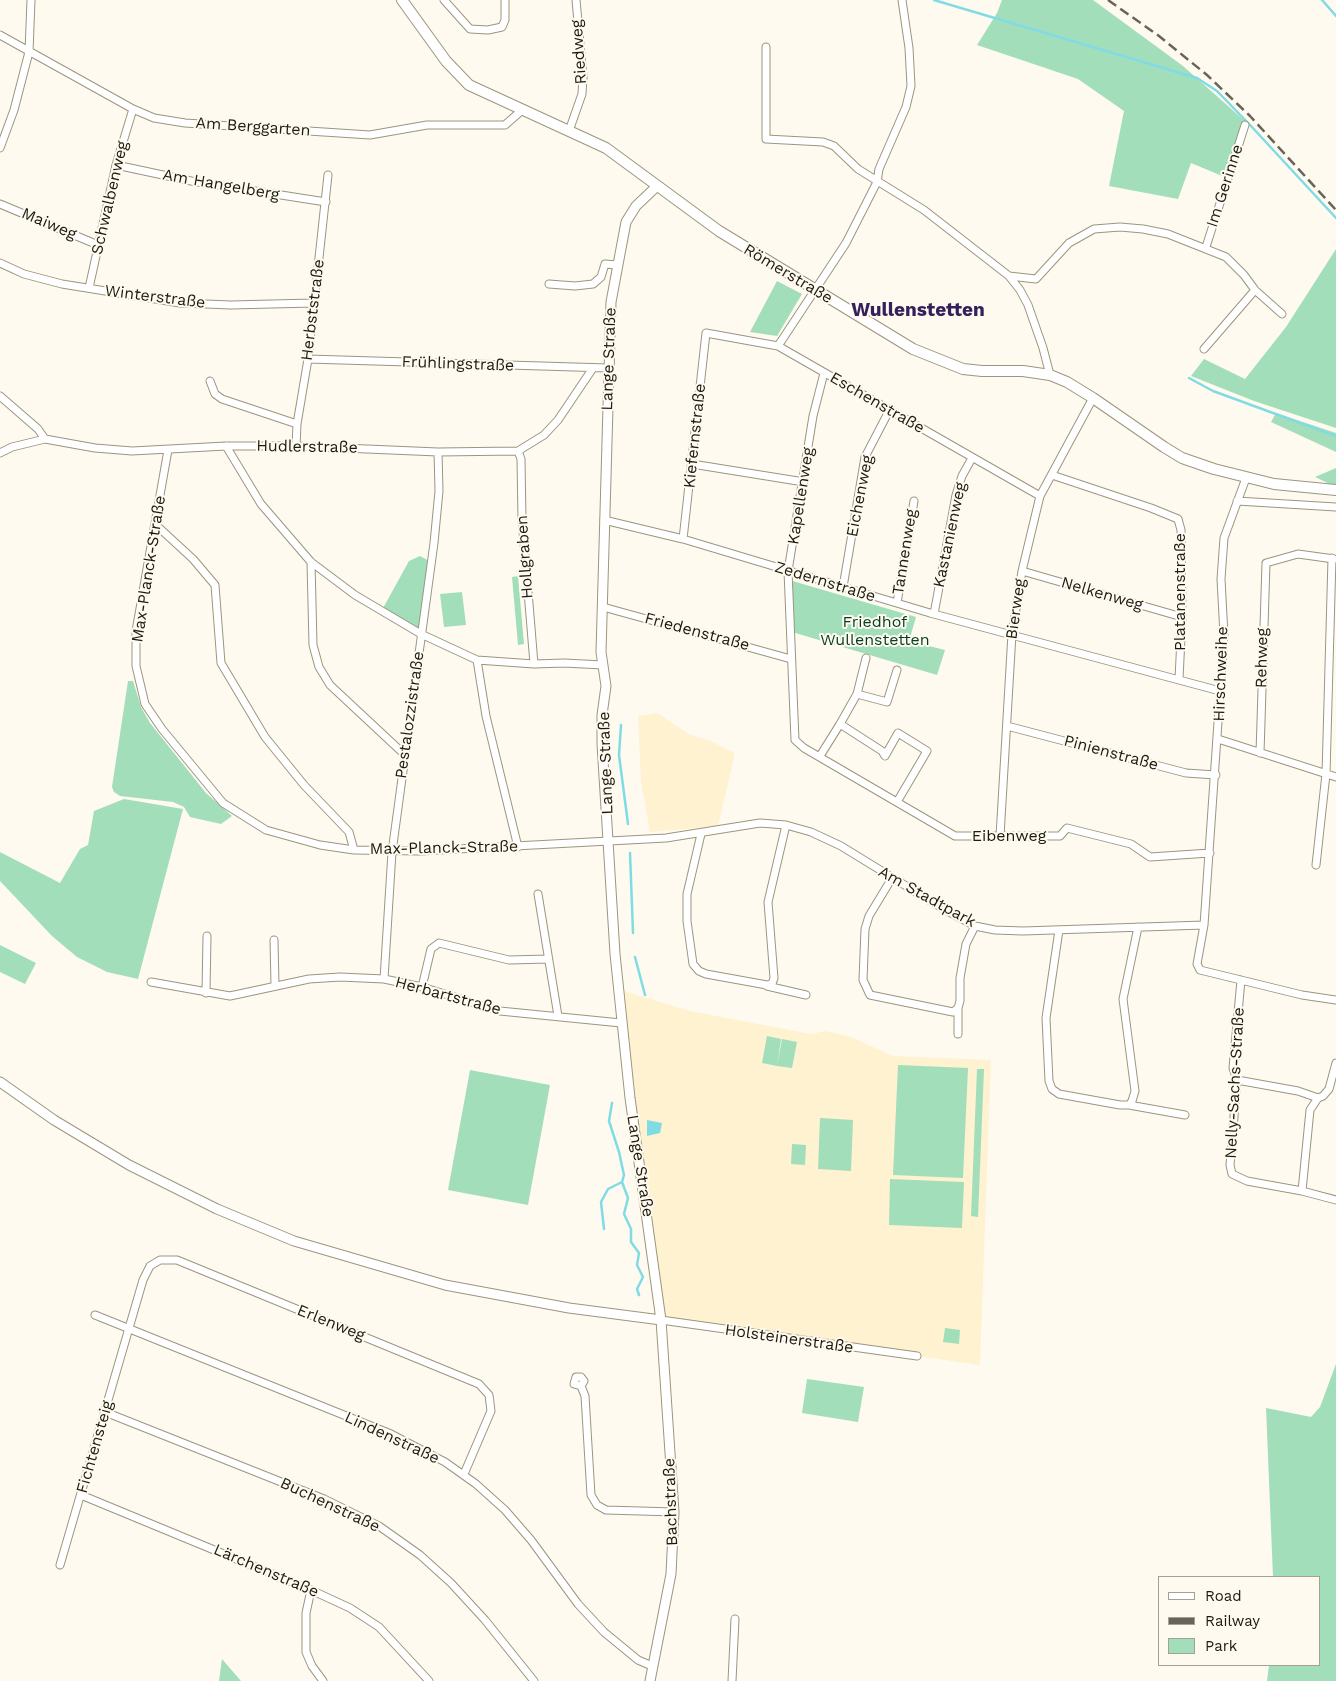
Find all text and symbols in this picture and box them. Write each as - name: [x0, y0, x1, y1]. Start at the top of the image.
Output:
- street label: Riedweg: [567, 19, 591, 85]
- street label: Am Berggarten: [195, 113, 311, 141]
- street label: Schwalbenweg: [88, 139, 132, 257]
- street label: Im Gerinne: [1203, 142, 1247, 230]
- street label: Am Hangelberg: [161, 165, 281, 205]
- street label: Maiweg: [19, 204, 79, 244]
- street label: Römerstraße: [740, 240, 836, 308]
- street label: Herbststraße: [297, 258, 329, 362]
- street label: Winterstraße: [104, 281, 206, 313]
- district label: Wullenstetten: [851, 299, 985, 321]
- street label: Lange Straße: [598, 307, 620, 411]
- street label: Frühlingstraße: [401, 352, 515, 376]
- street label: Eschenstraße: [826, 368, 928, 438]
- street label: Kiefernstraße: [680, 383, 710, 489]
- street label: Hudlerstraße: [256, 437, 358, 457]
- street label: Kapellenweg: [784, 446, 818, 546]
- street label: Eichenweg: [843, 453, 877, 539]
- street label: Kastanienweg: [929, 480, 971, 590]
- street label: Max-Planck-Straße: [128, 494, 170, 644]
- street label: Tannenweg: [889, 508, 921, 596]
- street label: Hollgraben: [512, 514, 538, 600]
- street label: Platanenstraße: [1170, 533, 1190, 651]
- street label: Zedernstraße: [772, 558, 878, 606]
- street label: Nelkenweg: [1059, 573, 1145, 615]
- street label: Bierweg: [1002, 577, 1030, 641]
- street label: Friedenstraße: [642, 609, 752, 655]
- park label: Friedhof Wullenstetten: [820, 612, 930, 650]
- street label: Hirschweihe: [1210, 626, 1232, 722]
- street label: Rehweg: [1252, 628, 1272, 688]
- street label: Pestalozzistraße: [392, 650, 428, 780]
- street label: Lange Straße: [595, 711, 617, 815]
- street label: Pinienstraße: [1062, 731, 1160, 775]
- street label: Eibenweg: [972, 826, 1046, 846]
- street label: Max-Planck-Straße: [370, 837, 518, 859]
- street label: Am Stadtpark: [875, 862, 979, 932]
- street label: Herbartstraße: [393, 973, 503, 1019]
- street label: Nelly-Sachs-Straße: [1221, 1007, 1249, 1159]
- street label: Lange Straße: [622, 1114, 658, 1218]
- street label: Erlenweg: [294, 1301, 368, 1345]
- street label: Holsteinerstraße: [723, 1320, 855, 1358]
- street label: Fichtensteig: [73, 1398, 117, 1496]
- street label: Lindenstraße: [341, 1408, 443, 1468]
- street label: Bachstraße: [660, 1458, 682, 1546]
- street label: Buchenstraße: [277, 1473, 383, 1537]
- street label: Lärchenstraße: [210, 1540, 322, 1602]
- legend: [1158, 1576, 1321, 1666]
- text: Road: [1205, 1587, 1242, 1605]
- text: Railway: [1205, 1612, 1260, 1630]
- text: Park: [1205, 1637, 1237, 1655]

